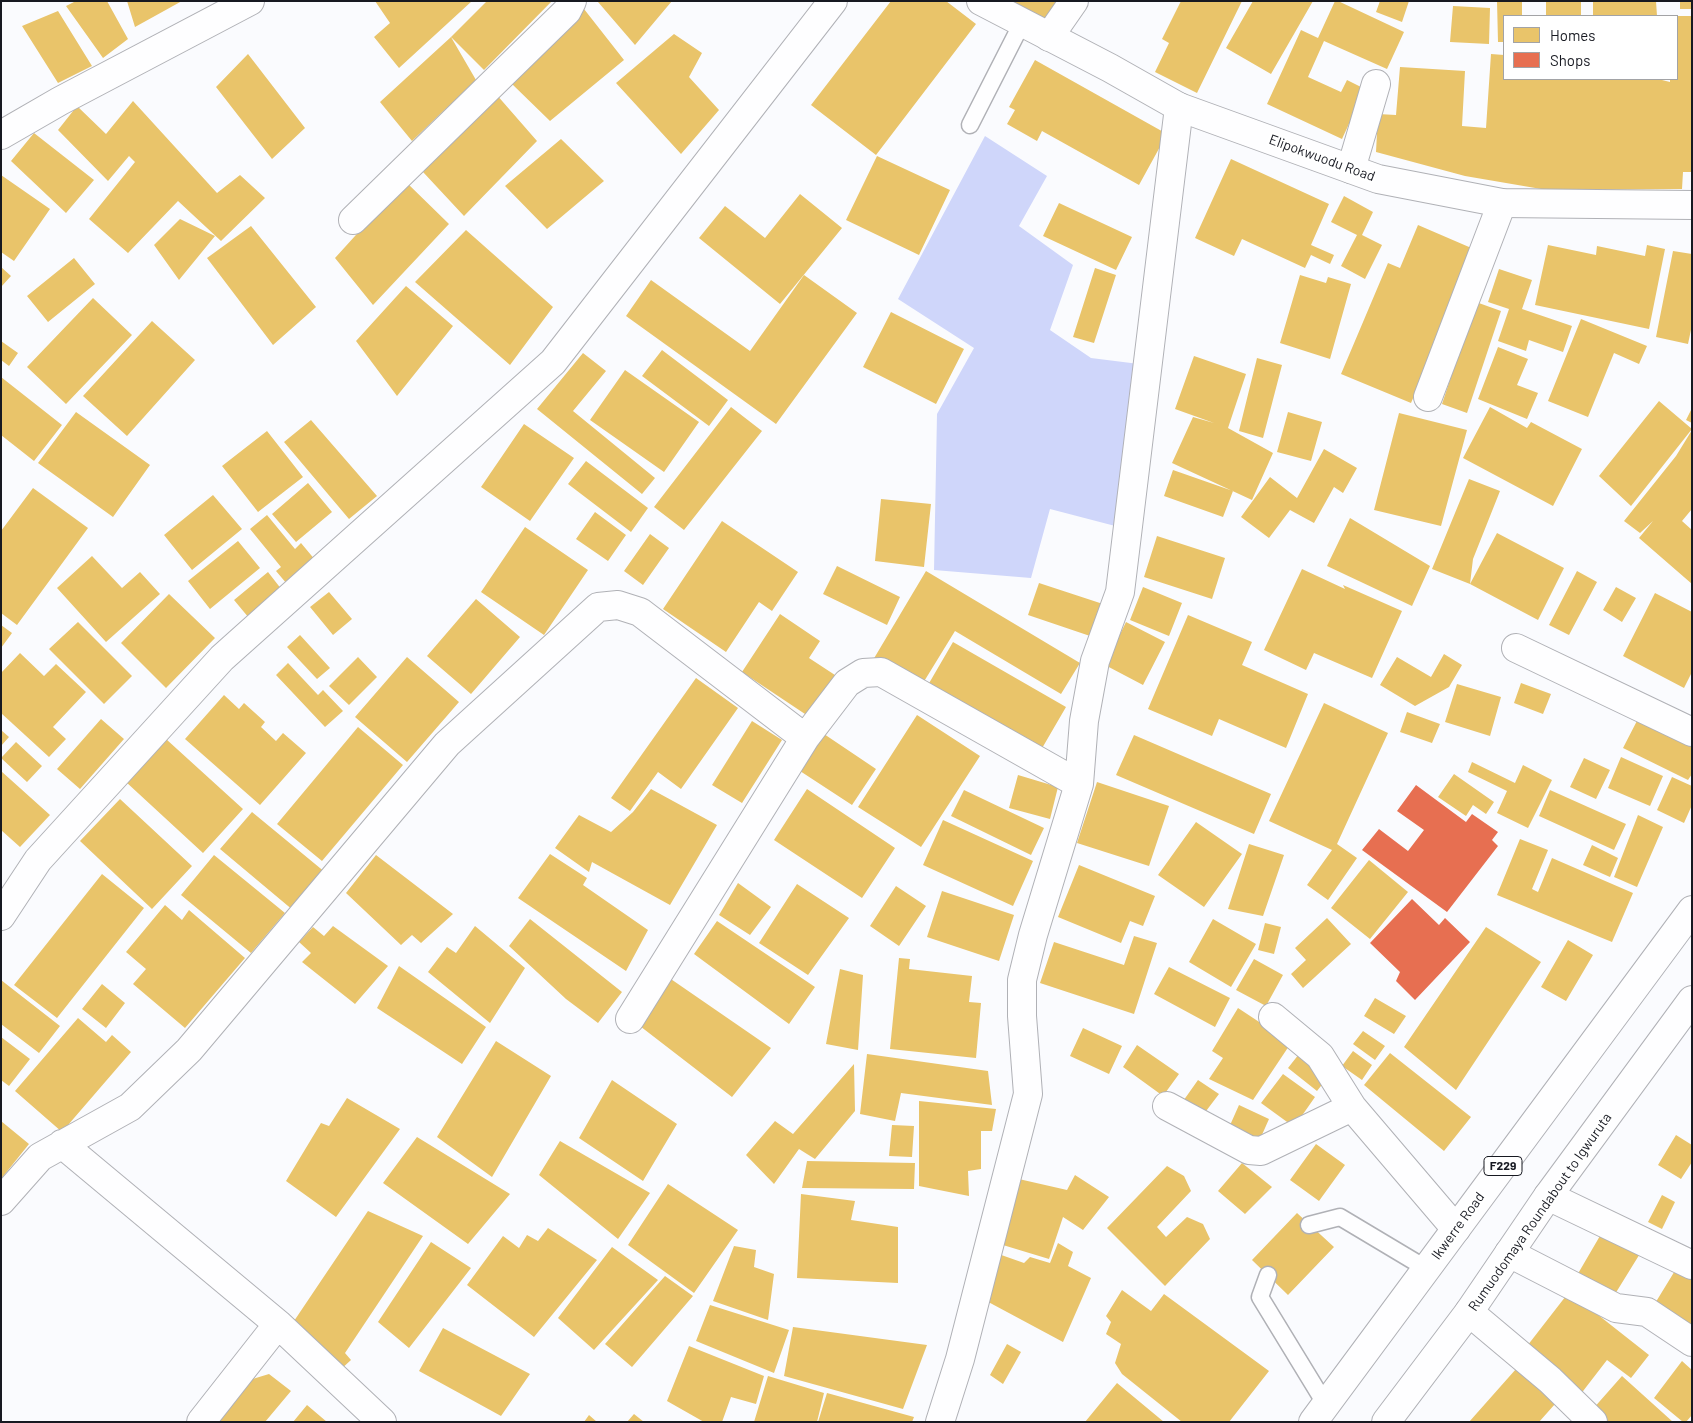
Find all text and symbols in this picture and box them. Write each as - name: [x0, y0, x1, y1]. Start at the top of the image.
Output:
- legend: [1503, 15, 1678, 80]
- text: Homes: [1550, 26, 1595, 44]
- text: Shops: [1550, 51, 1590, 69]
- street label: Elipokwuodu Road: [1267, 131, 1377, 185]
- street label: Rumuodomaya Roundabout to Igwuruta: [1465, 1110, 1615, 1314]
- road number: F229: [1484, 1156, 1522, 1176]
- street label: Ikwerre Road: [1428, 1189, 1488, 1263]

